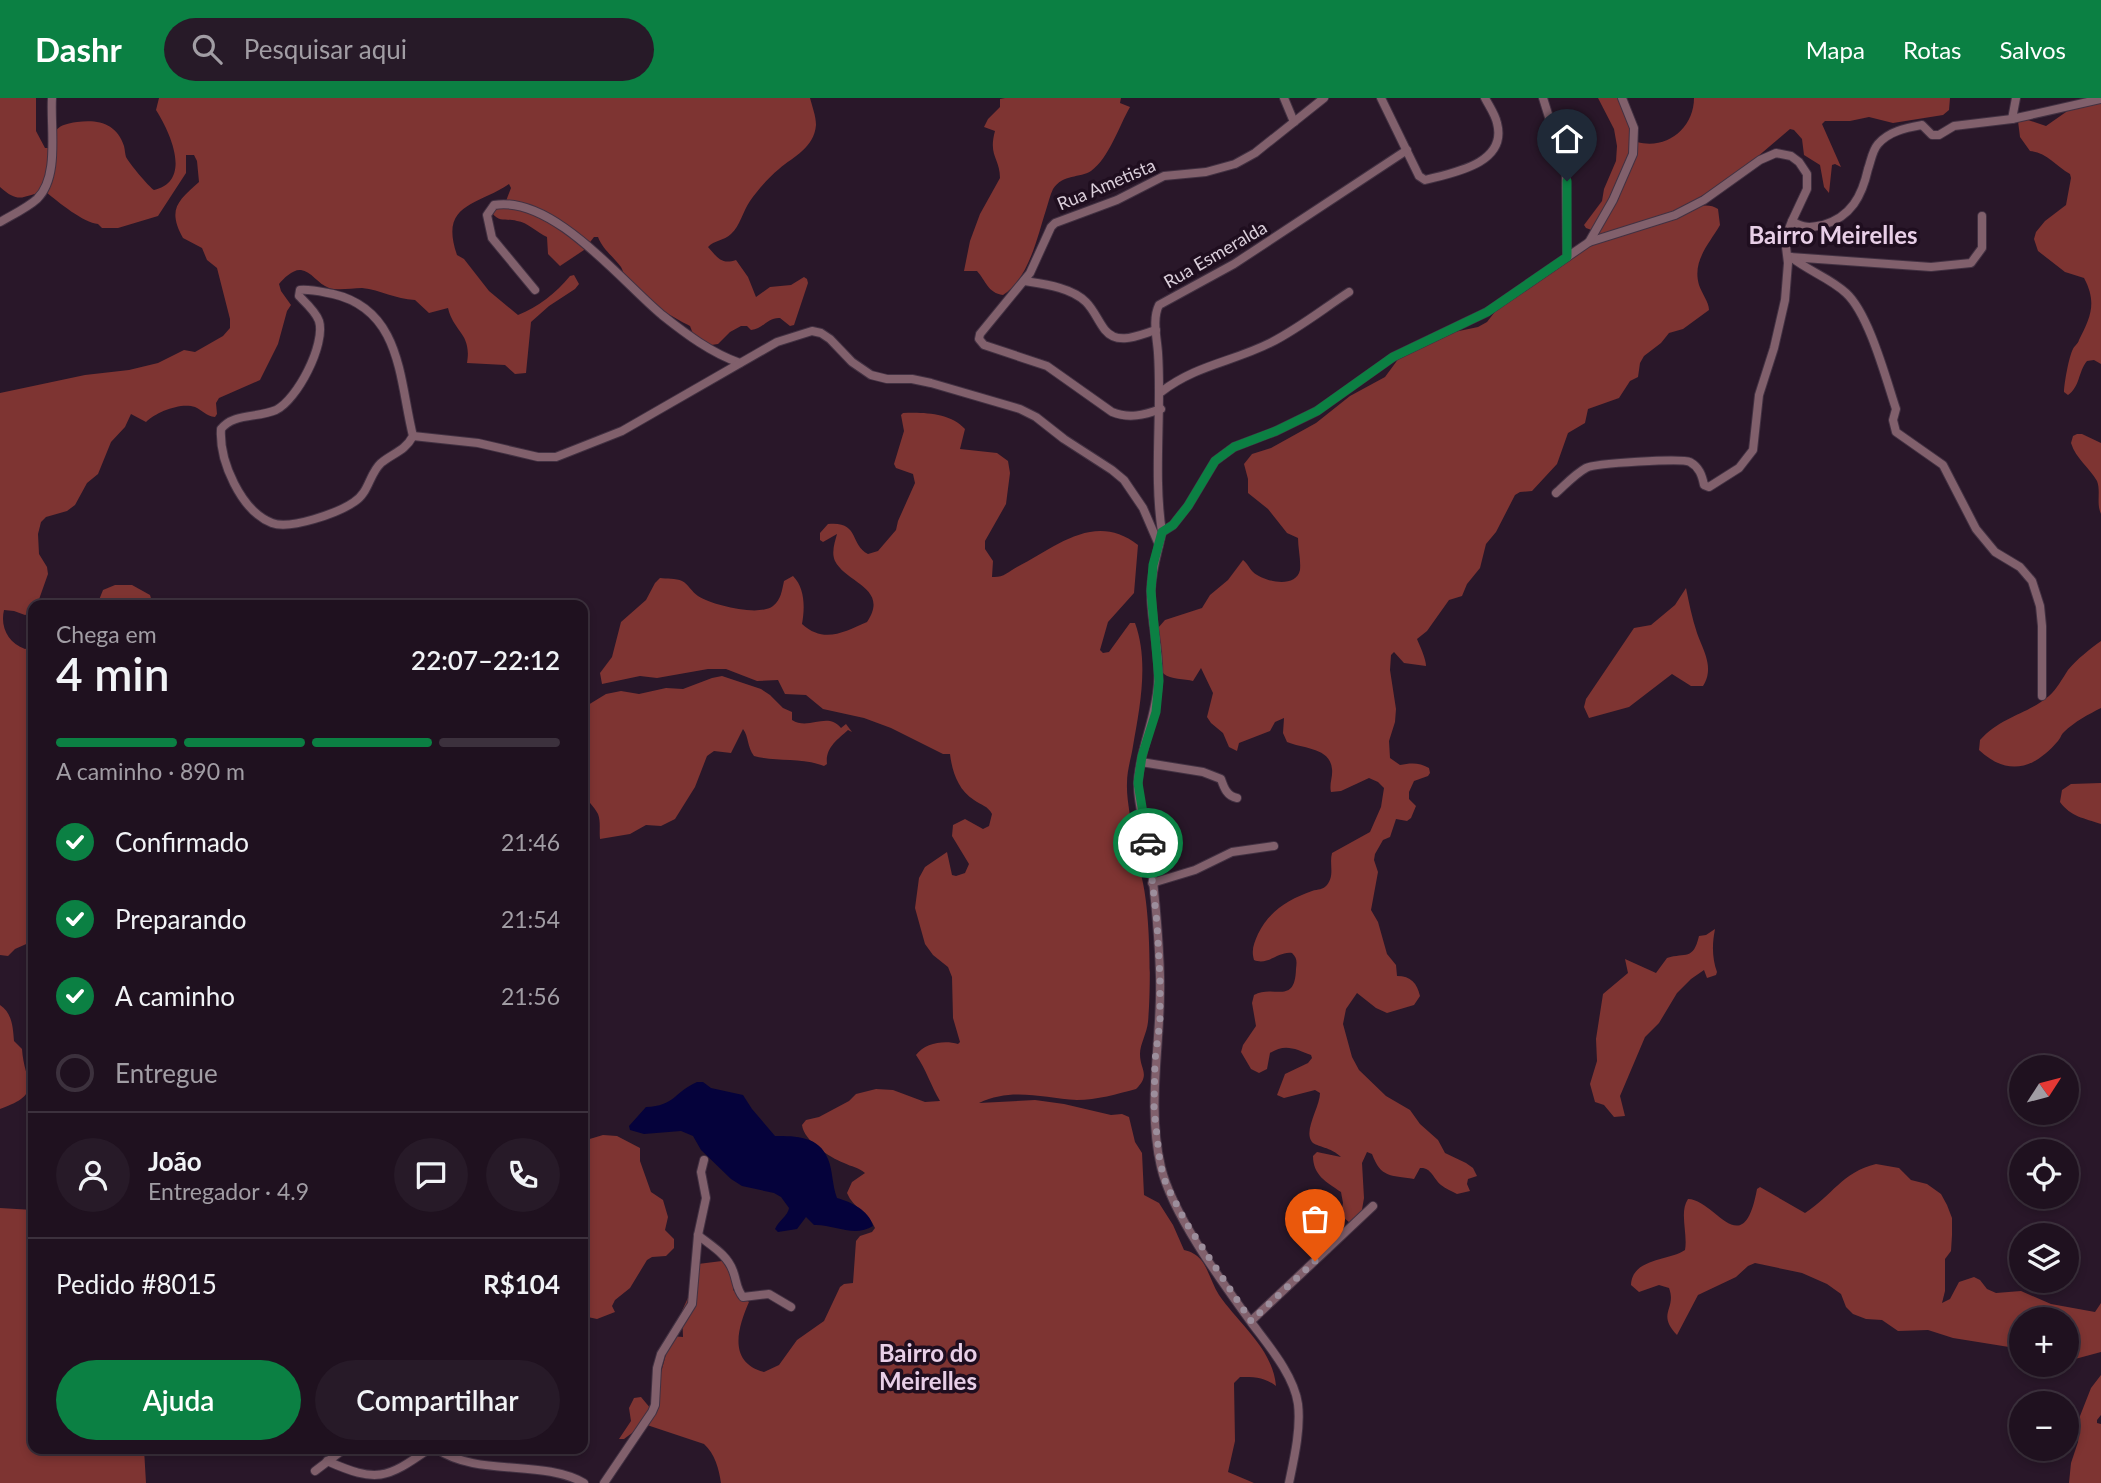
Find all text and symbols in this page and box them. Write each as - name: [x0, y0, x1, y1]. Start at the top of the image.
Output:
- search box: [164, 18, 654, 81]
- text: Dashr: [35, 29, 122, 69]
- icon: search: [188, 30, 226, 68]
- text: Pesquisar aqui: [244, 33, 407, 65]
- text: Mapa: [1806, 35, 1865, 64]
- text: Rotas: [1903, 35, 1962, 64]
- text: Salvos: [2000, 35, 2066, 64]
- pin: [1537, 109, 1597, 181]
- icon: home: [1548, 120, 1586, 158]
- street label: Rua Ametista: [1054, 153, 1158, 215]
- street label: Rua Esmeralda: [1159, 216, 1271, 292]
- district label: Bairro Meirelles: [1749, 220, 1918, 249]
- text: Chega em: [56, 620, 157, 648]
- text: 22:07–22:12: [411, 644, 560, 676]
- text: 4 min: [56, 646, 170, 701]
- text: A caminho · 890 m: [56, 757, 245, 785]
- courier: [1113, 808, 1183, 878]
- icon: check: [56, 823, 94, 861]
- icon: car: [1129, 824, 1167, 862]
- text: Confirmado: [115, 826, 249, 858]
- text: 21:46: [501, 828, 560, 856]
- icon: check: [56, 900, 94, 938]
- text: Preparando: [115, 903, 247, 935]
- text: 21:54: [501, 905, 560, 933]
- icon: check: [56, 977, 94, 1015]
- text: A caminho: [115, 980, 235, 1012]
- text: 21:56: [501, 982, 560, 1010]
- north arrow: [2009, 1055, 2079, 1125]
- map controls: [2009, 1055, 2079, 1461]
- text: Entregue: [115, 1057, 218, 1089]
- button: person: [56, 1138, 130, 1212]
- button: chat: [394, 1138, 468, 1212]
- button: phone: [486, 1138, 560, 1212]
- button: locate: [2009, 1139, 2079, 1209]
- text: João: [148, 1145, 202, 1177]
- text: Entregador · 4.9: [148, 1177, 309, 1205]
- pin: [1285, 1189, 1345, 1261]
- icon: bag: [1296, 1200, 1334, 1238]
- button: layers: [2009, 1223, 2079, 1293]
- text: Pedido #8015: [56, 1268, 217, 1300]
- text: R$104: [483, 1268, 560, 1300]
- button: +: [2009, 1307, 2079, 1377]
- district label: Bairro do Meirelles: [879, 1338, 977, 1395]
- button: Ajuda: [56, 1360, 301, 1440]
- button: Compartilhar: [315, 1360, 560, 1440]
- button: −: [2009, 1391, 2079, 1461]

